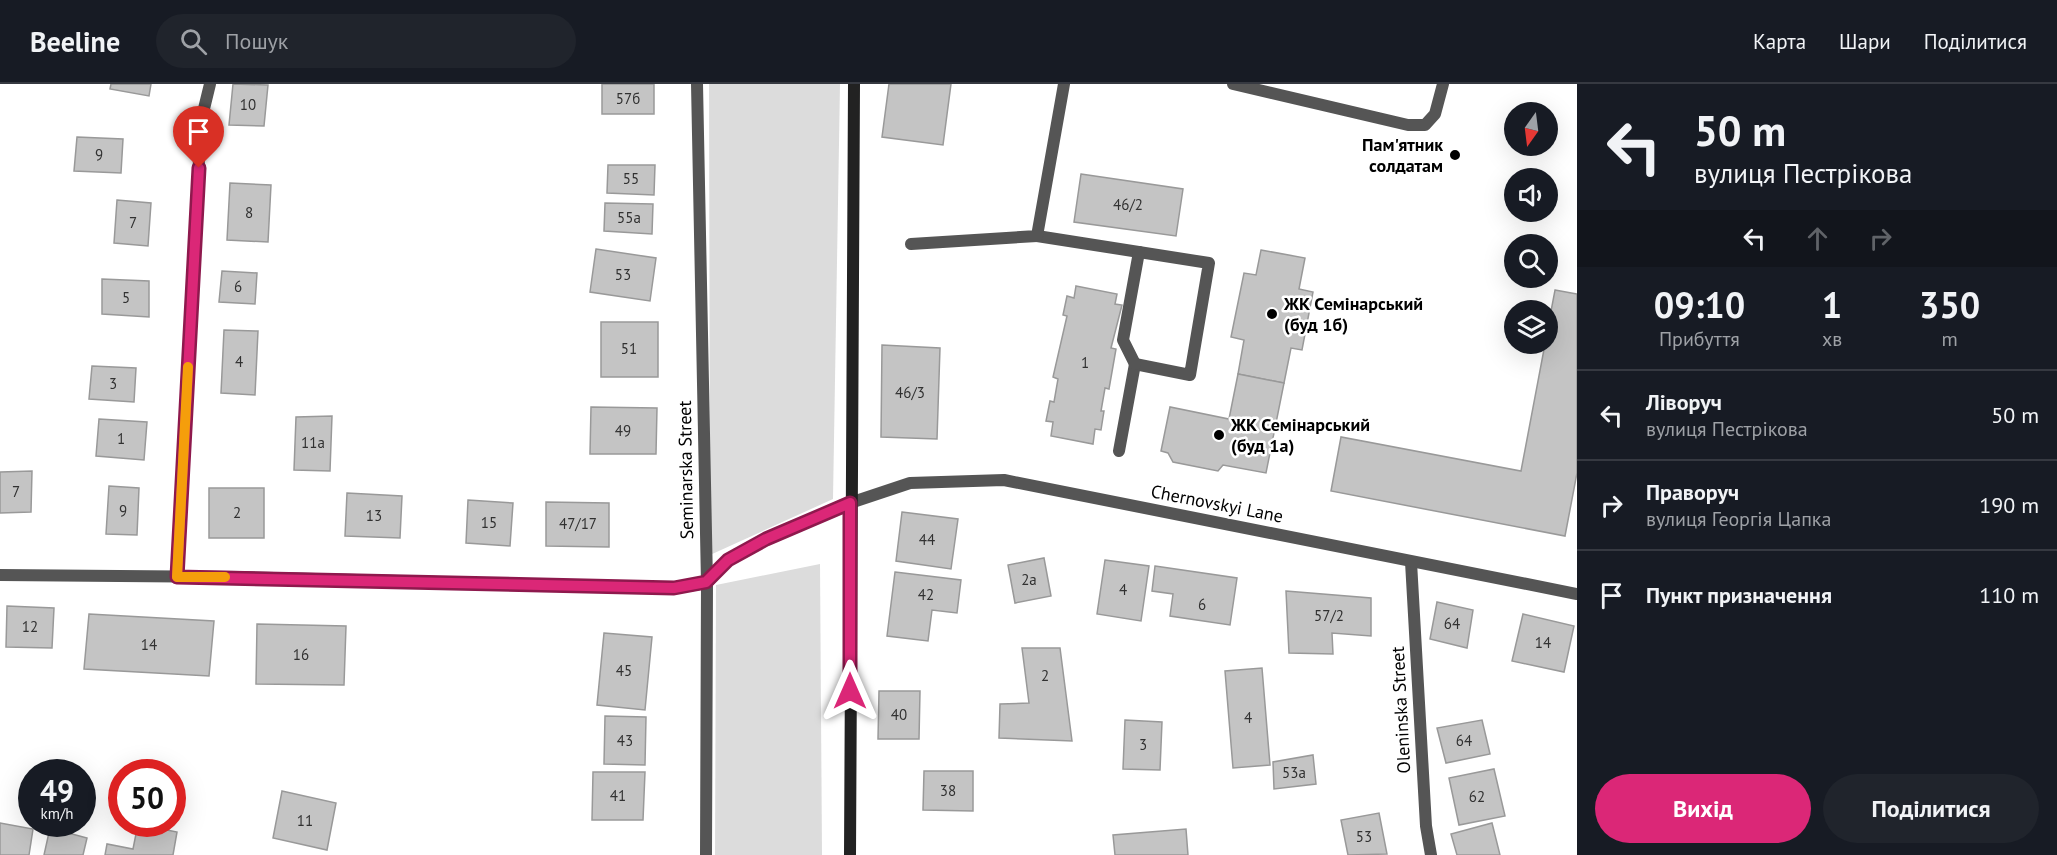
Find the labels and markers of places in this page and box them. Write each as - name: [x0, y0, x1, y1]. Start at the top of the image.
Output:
- pin: [173, 106, 224, 168]
- place label: Пам'ятник солдатам: [1362, 133, 1443, 177]
- marker: Пам'ятник солдатам: [1448, 148, 1462, 162]
- place label: ЖК Семінарський (буд 1б): [1283, 292, 1423, 336]
- marker: ЖК Семінарський (буд 1б): [1265, 307, 1279, 321]
- place label: ЖК Семінарський (буд 1а): [1230, 413, 1370, 457]
- marker: ЖК Семінарський (буд 1а): [1212, 428, 1226, 442]

